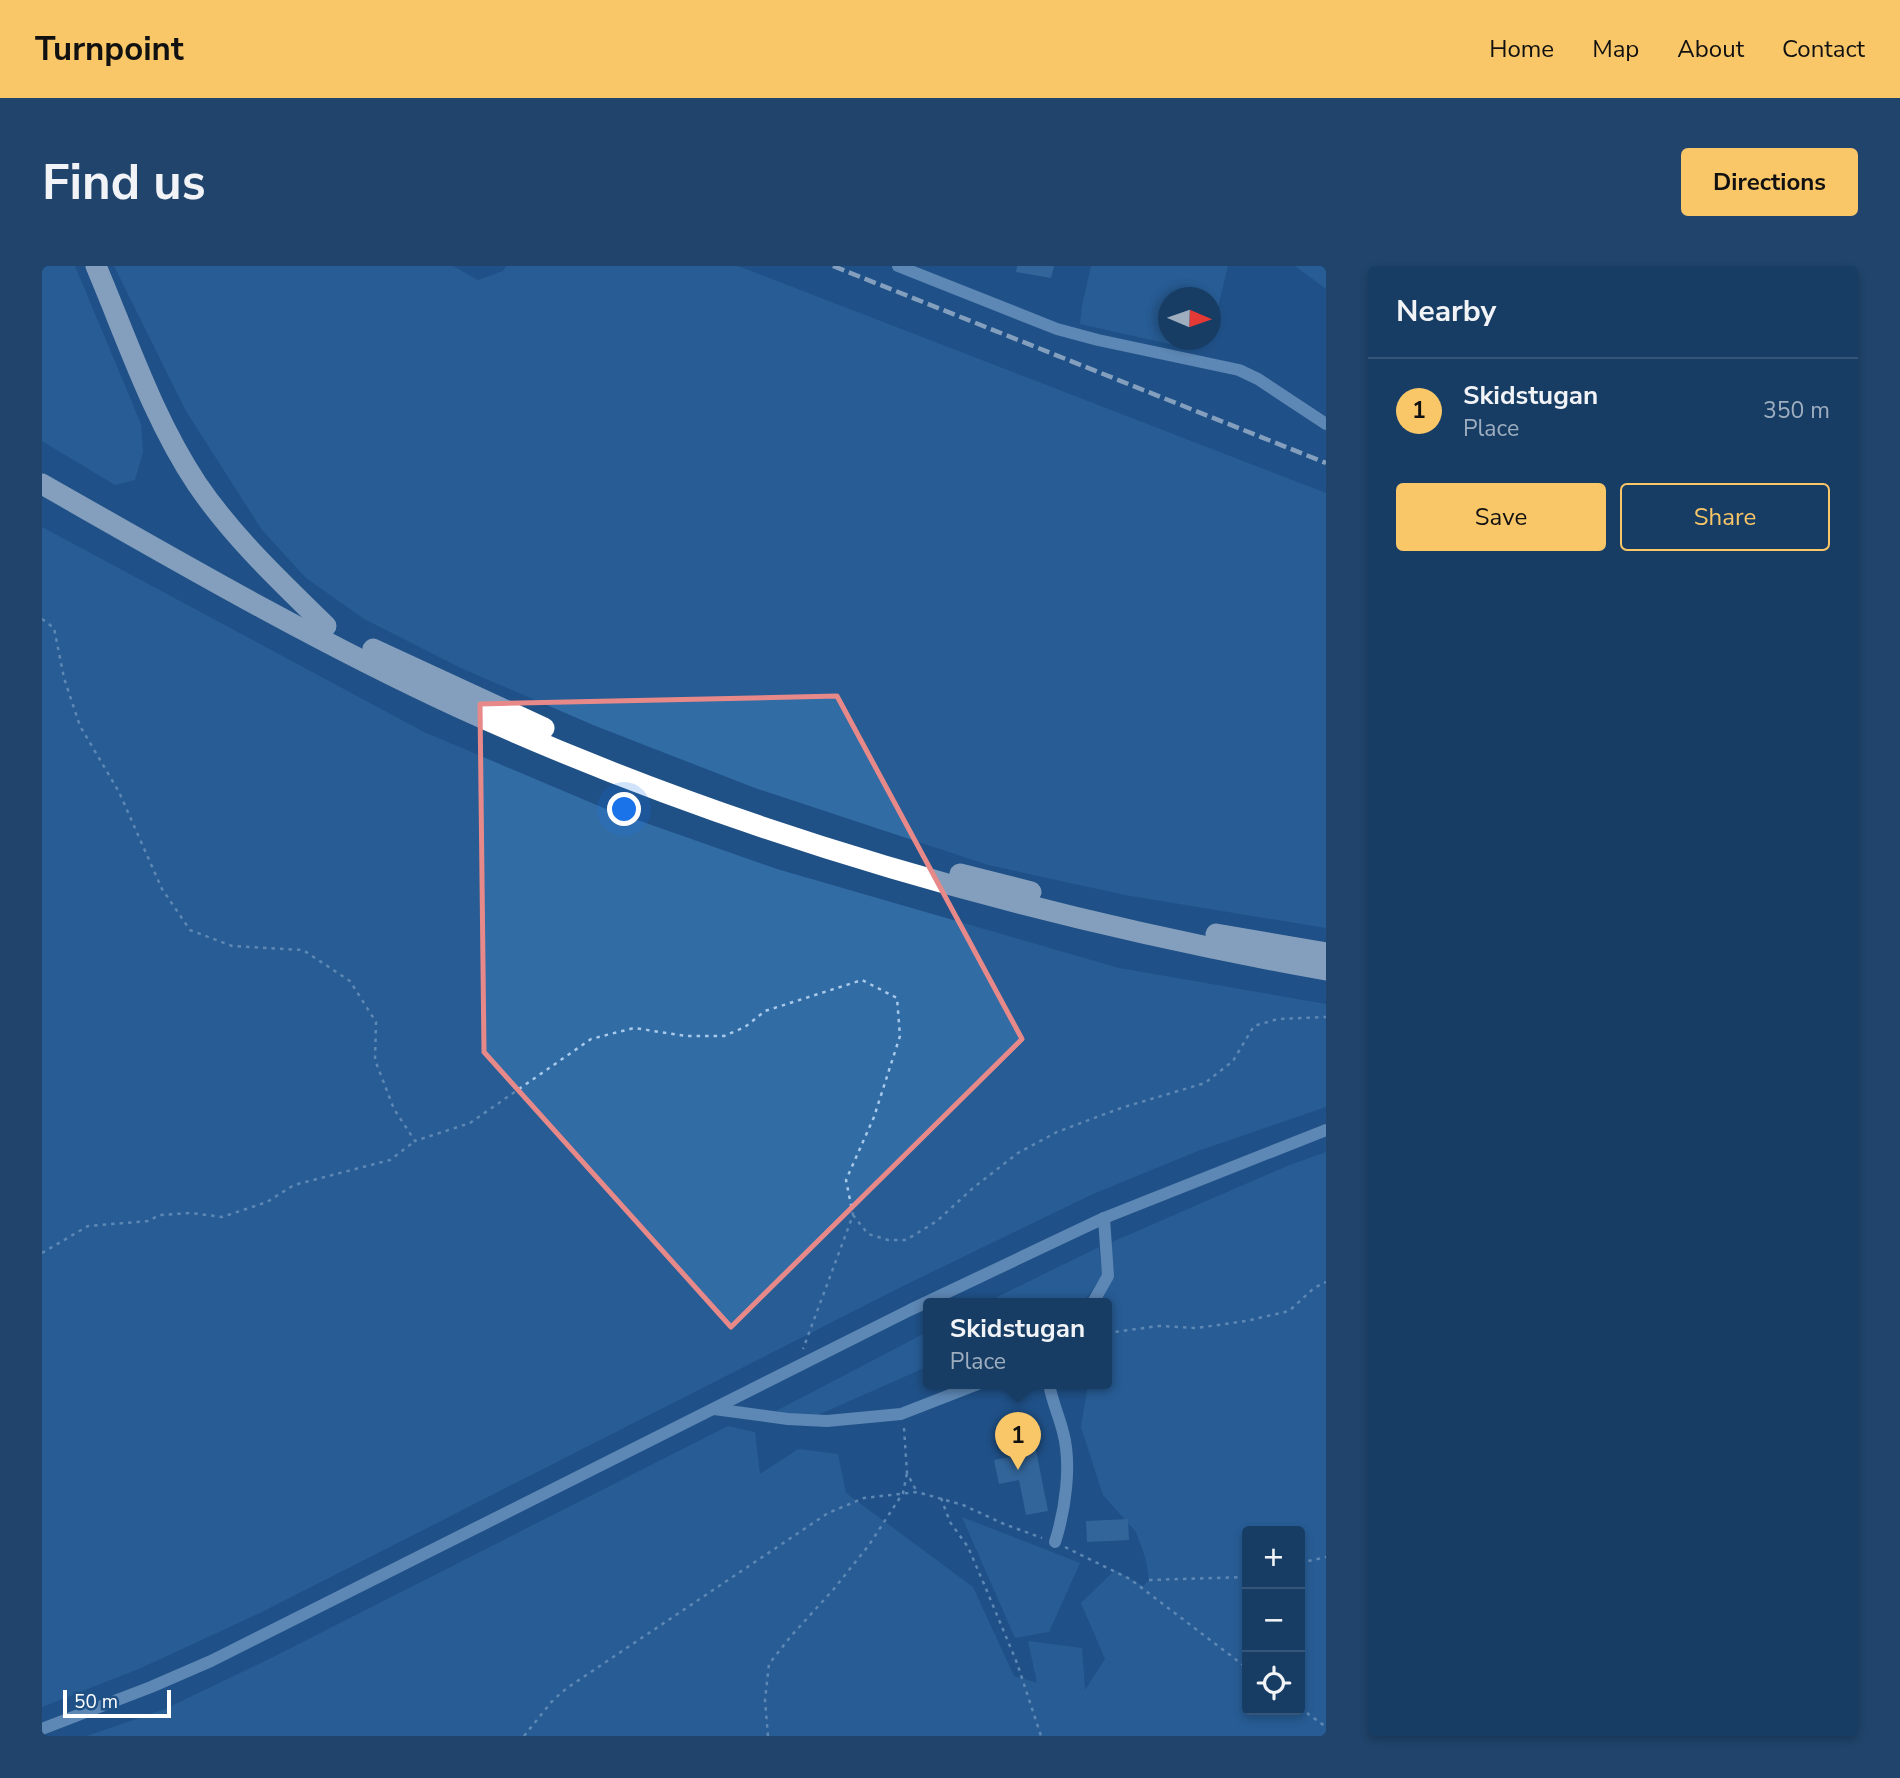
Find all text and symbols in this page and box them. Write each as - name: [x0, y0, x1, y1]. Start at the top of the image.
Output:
- text: Turnpoint: [35, 27, 184, 72]
- text: Home: [1489, 33, 1554, 65]
- text: Map: [1592, 33, 1639, 65]
- text: About: [1677, 33, 1744, 65]
- text: Contact: [1782, 33, 1865, 65]
- button: Directions: [1681, 148, 1858, 216]
- text: Find us: [42, 149, 206, 216]
- north arrow: [1158, 287, 1221, 350]
- text: Nearby: [1396, 291, 1496, 332]
- text: Skidstugan: [1463, 378, 1598, 413]
- text: 1: [1412, 395, 1426, 426]
- text: 350 m: [1763, 395, 1830, 426]
- text: Place: [1463, 413, 1519, 444]
- button: Save: [1396, 483, 1606, 551]
- button: Share: [1620, 483, 1830, 551]
- your location: [607, 792, 641, 826]
- popup: [923, 1298, 1112, 1389]
- text: Skidstugan: [950, 1311, 1085, 1346]
- text: Place: [950, 1346, 1006, 1377]
- pin: 1: [995, 1412, 1041, 1470]
- map controls: [1242, 1526, 1305, 1715]
- button: +: [1242, 1526, 1305, 1589]
- button: −: [1242, 1589, 1305, 1652]
- button: locate: [1242, 1652, 1305, 1715]
- scale bar: [63, 1687, 172, 1719]
- text: 50 m: [74, 1689, 118, 1715]

